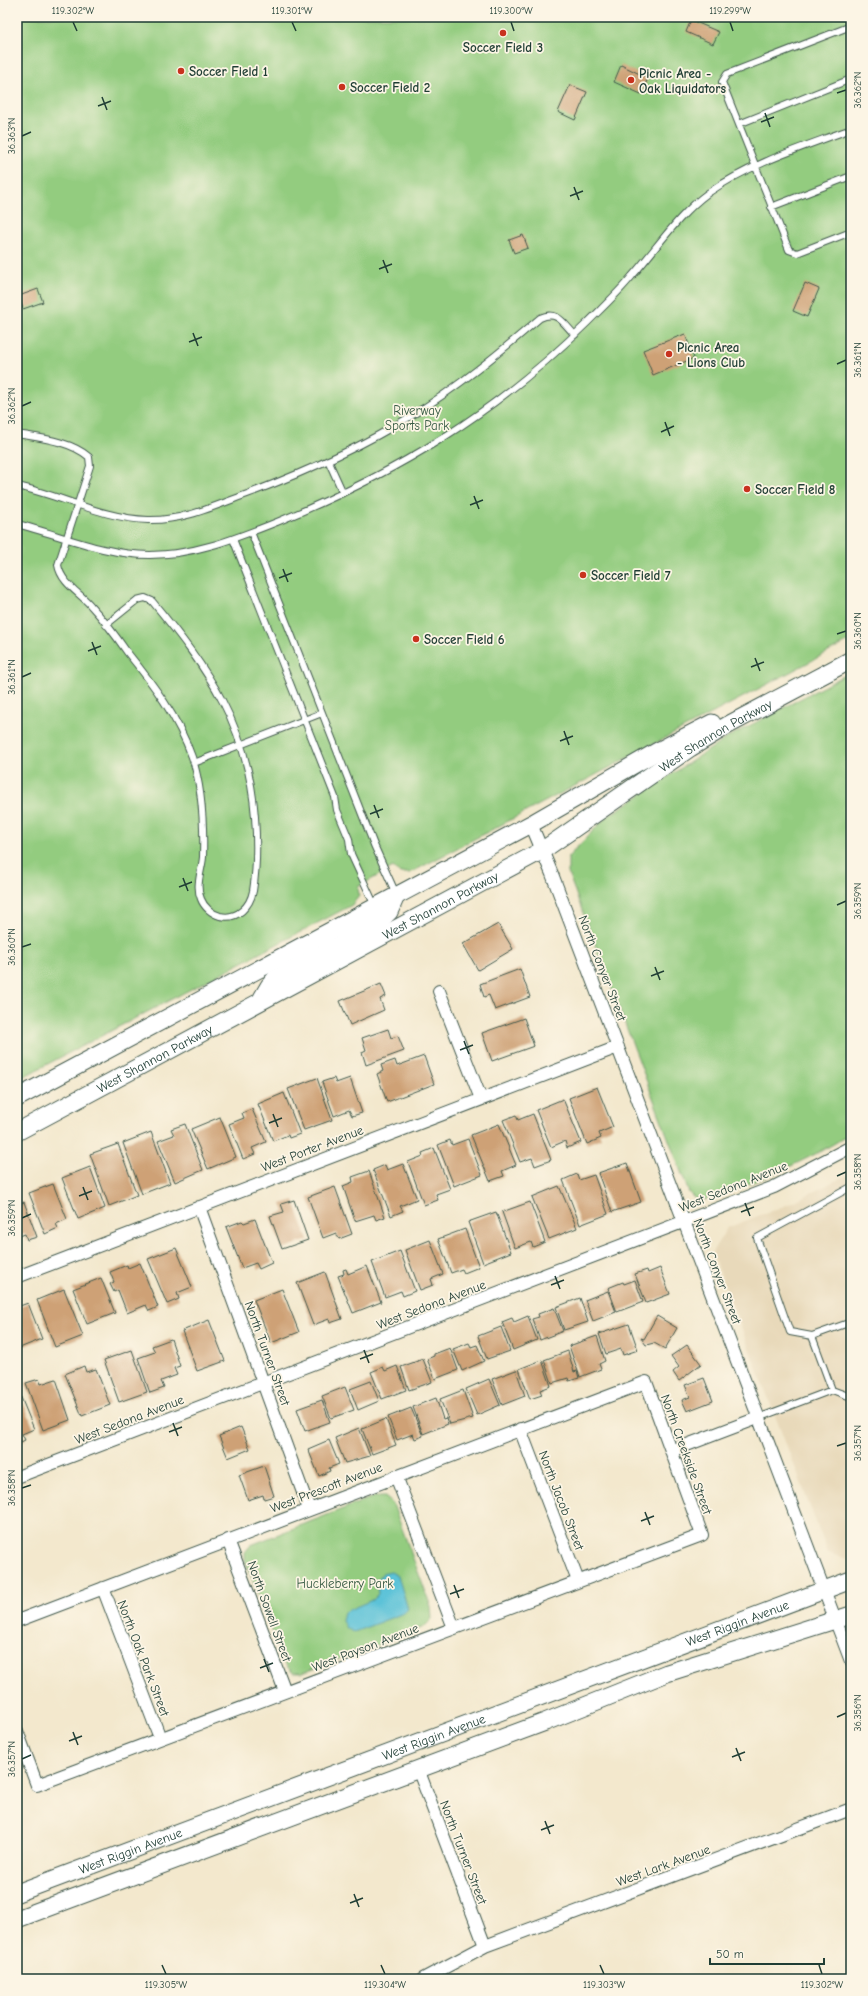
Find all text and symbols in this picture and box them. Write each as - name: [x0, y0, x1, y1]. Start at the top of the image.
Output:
- text: 119.302°W: [52, 5, 94, 17]
- text: 119.301°W: [271, 5, 313, 17]
- text: 119.300°W: [489, 5, 533, 17]
- text: 119.299°W: [709, 5, 751, 17]
- marker: Soccer Field 3: [498, 28, 508, 38]
- place label: Soccer Field 3: [463, 40, 543, 55]
- place label: Soccer Field 1: [189, 64, 268, 79]
- marker: Soccer Field 1: [176, 66, 186, 76]
- place label: Picnic Area - Oak Liquidators: [639, 66, 727, 96]
- text: 36.362°N: [852, 72, 864, 108]
- marker: Picnic Area - Oak Liquidators: [626, 75, 636, 85]
- place label: Soccer Field 2: [350, 80, 430, 95]
- marker: Soccer Field 2: [337, 82, 347, 92]
- text: 36.363°N: [6, 118, 18, 154]
- place label: Picnic Area - Lions Club: [677, 340, 745, 370]
- text: 36.361°N: [852, 342, 864, 378]
- marker: Picnic Area - Lions Club: [664, 349, 674, 359]
- text: 36.362°N: [6, 388, 18, 424]
- park label: Riverway Sports Park: [385, 403, 450, 433]
- place label: Soccer Field 8: [755, 482, 836, 497]
- marker: Soccer Field 8: [742, 484, 752, 494]
- place label: Soccer Field 7: [591, 568, 671, 583]
- marker: Soccer Field 7: [578, 570, 588, 580]
- text: 36.360°N: [852, 612, 864, 650]
- place label: Soccer Field 6: [424, 632, 505, 647]
- marker: Soccer Field 6: [411, 634, 421, 644]
- text: 36.361°N: [6, 659, 18, 695]
- street label: West Shannon Parkway: [656, 696, 775, 775]
- street label: West Shannon Parkway: [380, 868, 501, 943]
- text: 36.359°N: [852, 883, 864, 919]
- street label: North Conyer Street: [575, 913, 630, 1024]
- text: 36.360°N: [6, 928, 18, 966]
- street label: West Shannon Parkway: [94, 1022, 215, 1096]
- street label: West Porter Avenue: [259, 1122, 366, 1175]
- text: 36.358°N: [852, 1154, 864, 1190]
- street label: West Sedona Avenue: [677, 1158, 790, 1215]
- text: 36.359°N: [6, 1200, 18, 1236]
- street label: North Conyer Street: [690, 1216, 745, 1327]
- street label: West Sedona Avenue: [375, 1277, 488, 1332]
- street label: North Turner Street: [242, 1299, 294, 1409]
- street label: West Sedona Avenue: [73, 1392, 186, 1447]
- street label: North Creekside Street: [658, 1392, 716, 1517]
- text: 36.357°N: [852, 1425, 864, 1461]
- street label: North Jacob Street: [536, 1448, 588, 1553]
- street label: West Prescott Avenue: [268, 1459, 385, 1516]
- text: 36.358°N: [6, 1470, 18, 1506]
- street label: North Sowell Street: [244, 1559, 295, 1665]
- park label: Huckleberry Park: [297, 1576, 394, 1591]
- street label: West Riggin Avenue: [683, 1597, 791, 1649]
- street label: North Oak Park Street: [114, 1598, 173, 1720]
- street label: West Payson Avenue: [310, 1620, 421, 1675]
- text: 36.356°N: [852, 1695, 864, 1731]
- street label: West Riggin Avenue: [380, 1711, 488, 1763]
- text: 36.357°N: [6, 1741, 18, 1777]
- street label: North Turner Street: [437, 1798, 491, 1907]
- street label: West Riggin Avenue: [77, 1825, 185, 1877]
- street label: West Lark Avenue: [614, 1841, 713, 1889]
- scale bar: [710, 1940, 824, 1966]
- text: 50 m: [716, 1947, 744, 1961]
- text: 119.305°W: [145, 1979, 188, 1991]
- text: 119.304°W: [364, 1979, 406, 1991]
- text: 119.303°W: [583, 1979, 625, 1991]
- text: 119.302°W: [801, 1979, 843, 1991]

